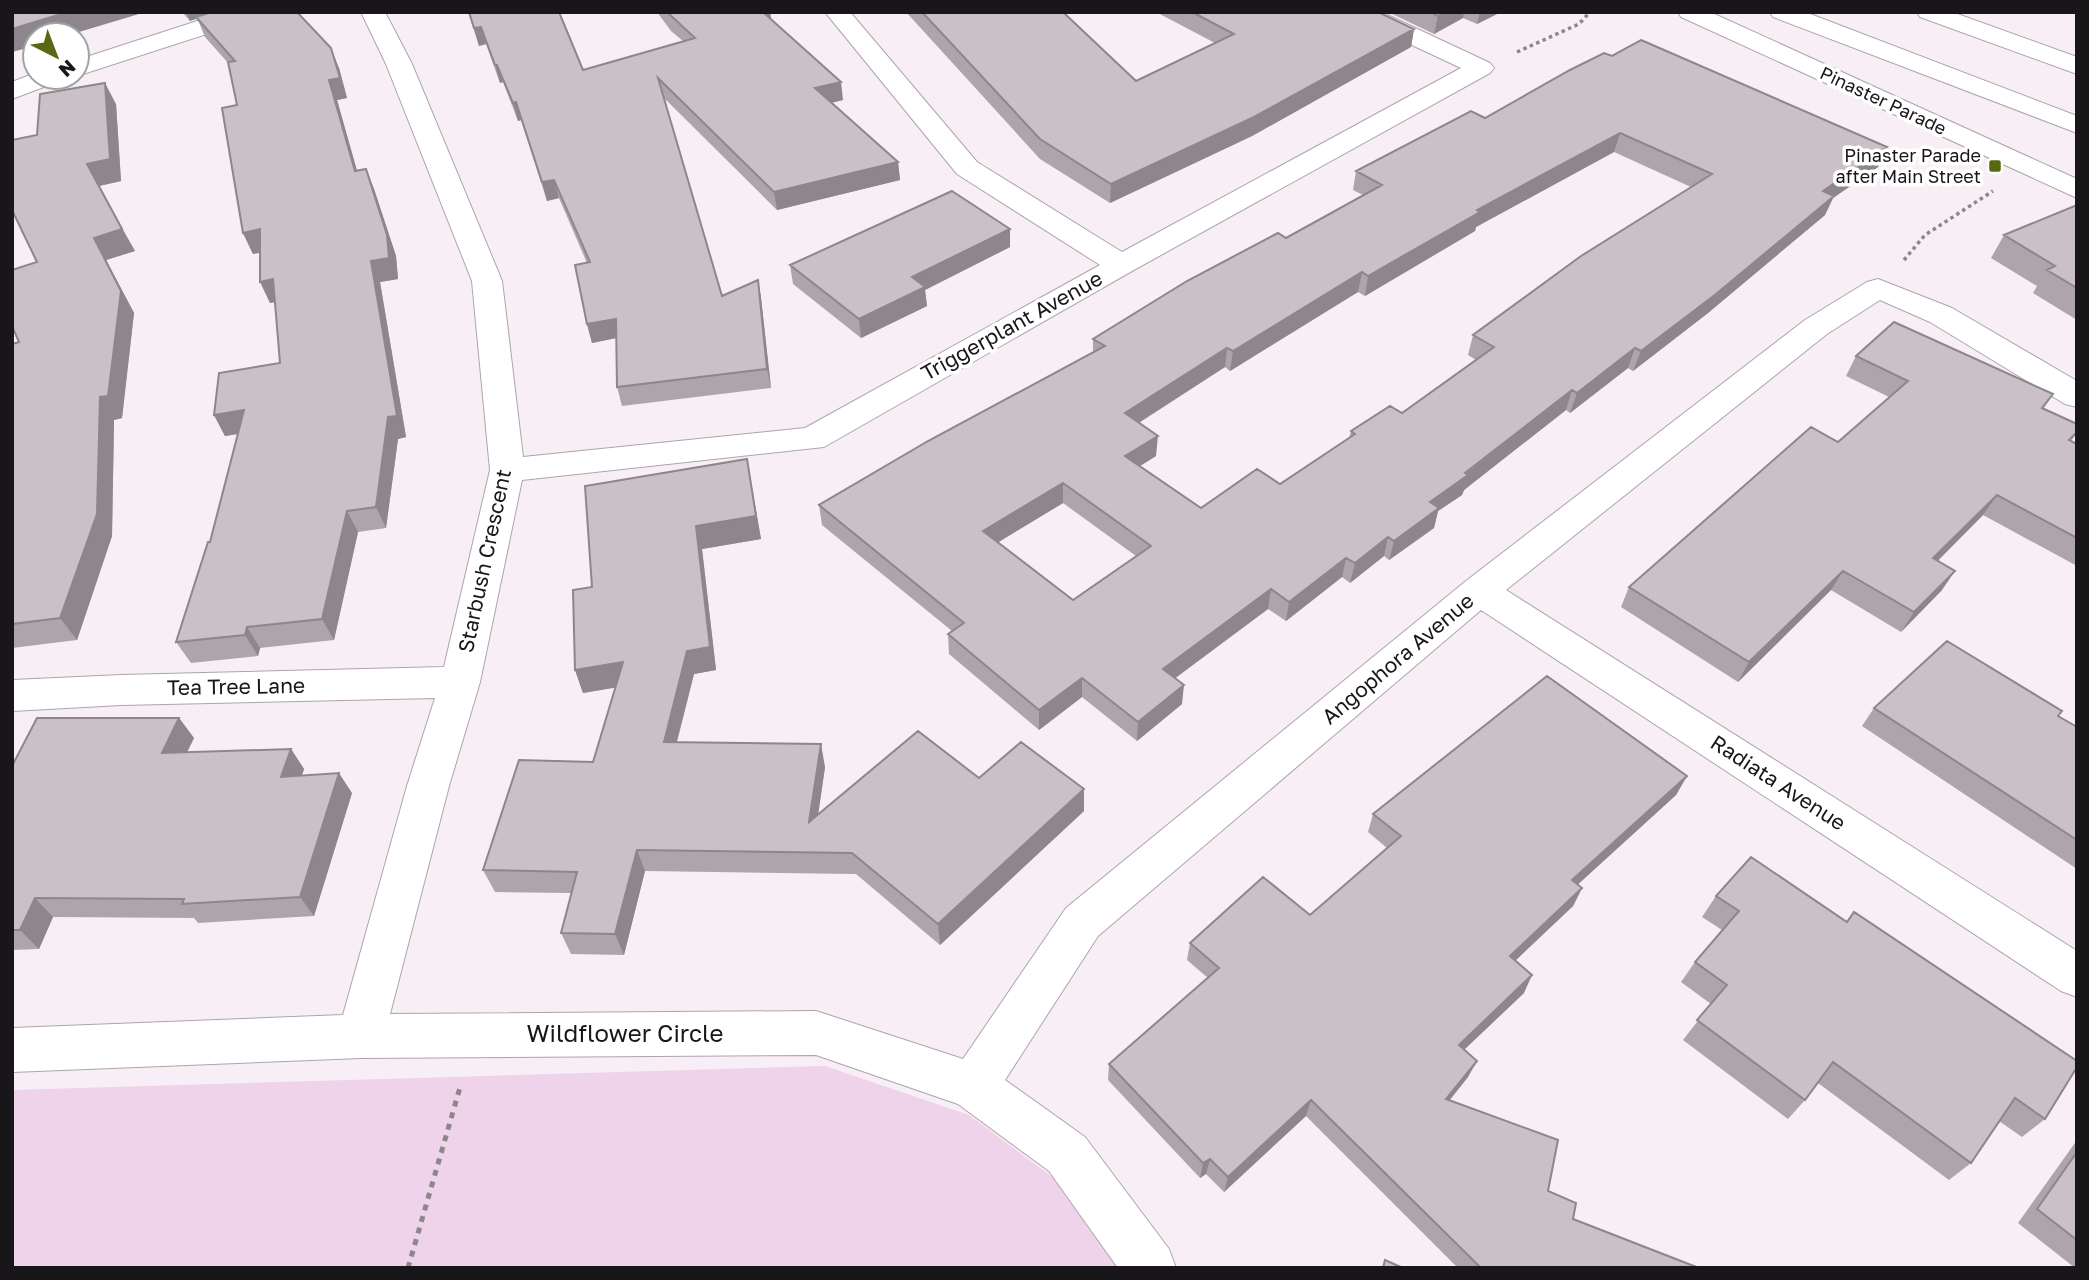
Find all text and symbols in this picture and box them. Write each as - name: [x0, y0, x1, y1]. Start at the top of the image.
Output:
- north arrow: [21, 21, 91, 91]
- text: N: [55, 56, 81, 82]
- street label: Pinaster Parade: [1817, 61, 1950, 139]
- place label: Pinaster Parade after Main Street: [1836, 144, 1981, 187]
- marker: Pinaster Parade after Main Street: [1987, 158, 2003, 174]
- street label: Triggerplant Avenue: [916, 265, 1107, 386]
- street label: Starbush Crescent: [452, 467, 516, 655]
- street label: Angophora Avenue: [1316, 587, 1479, 729]
- street label: Tea Tree Lane: [167, 672, 305, 700]
- street label: Radiata Avenue: [1706, 729, 1851, 835]
- street label: Wildflower Circle: [527, 1018, 723, 1047]

